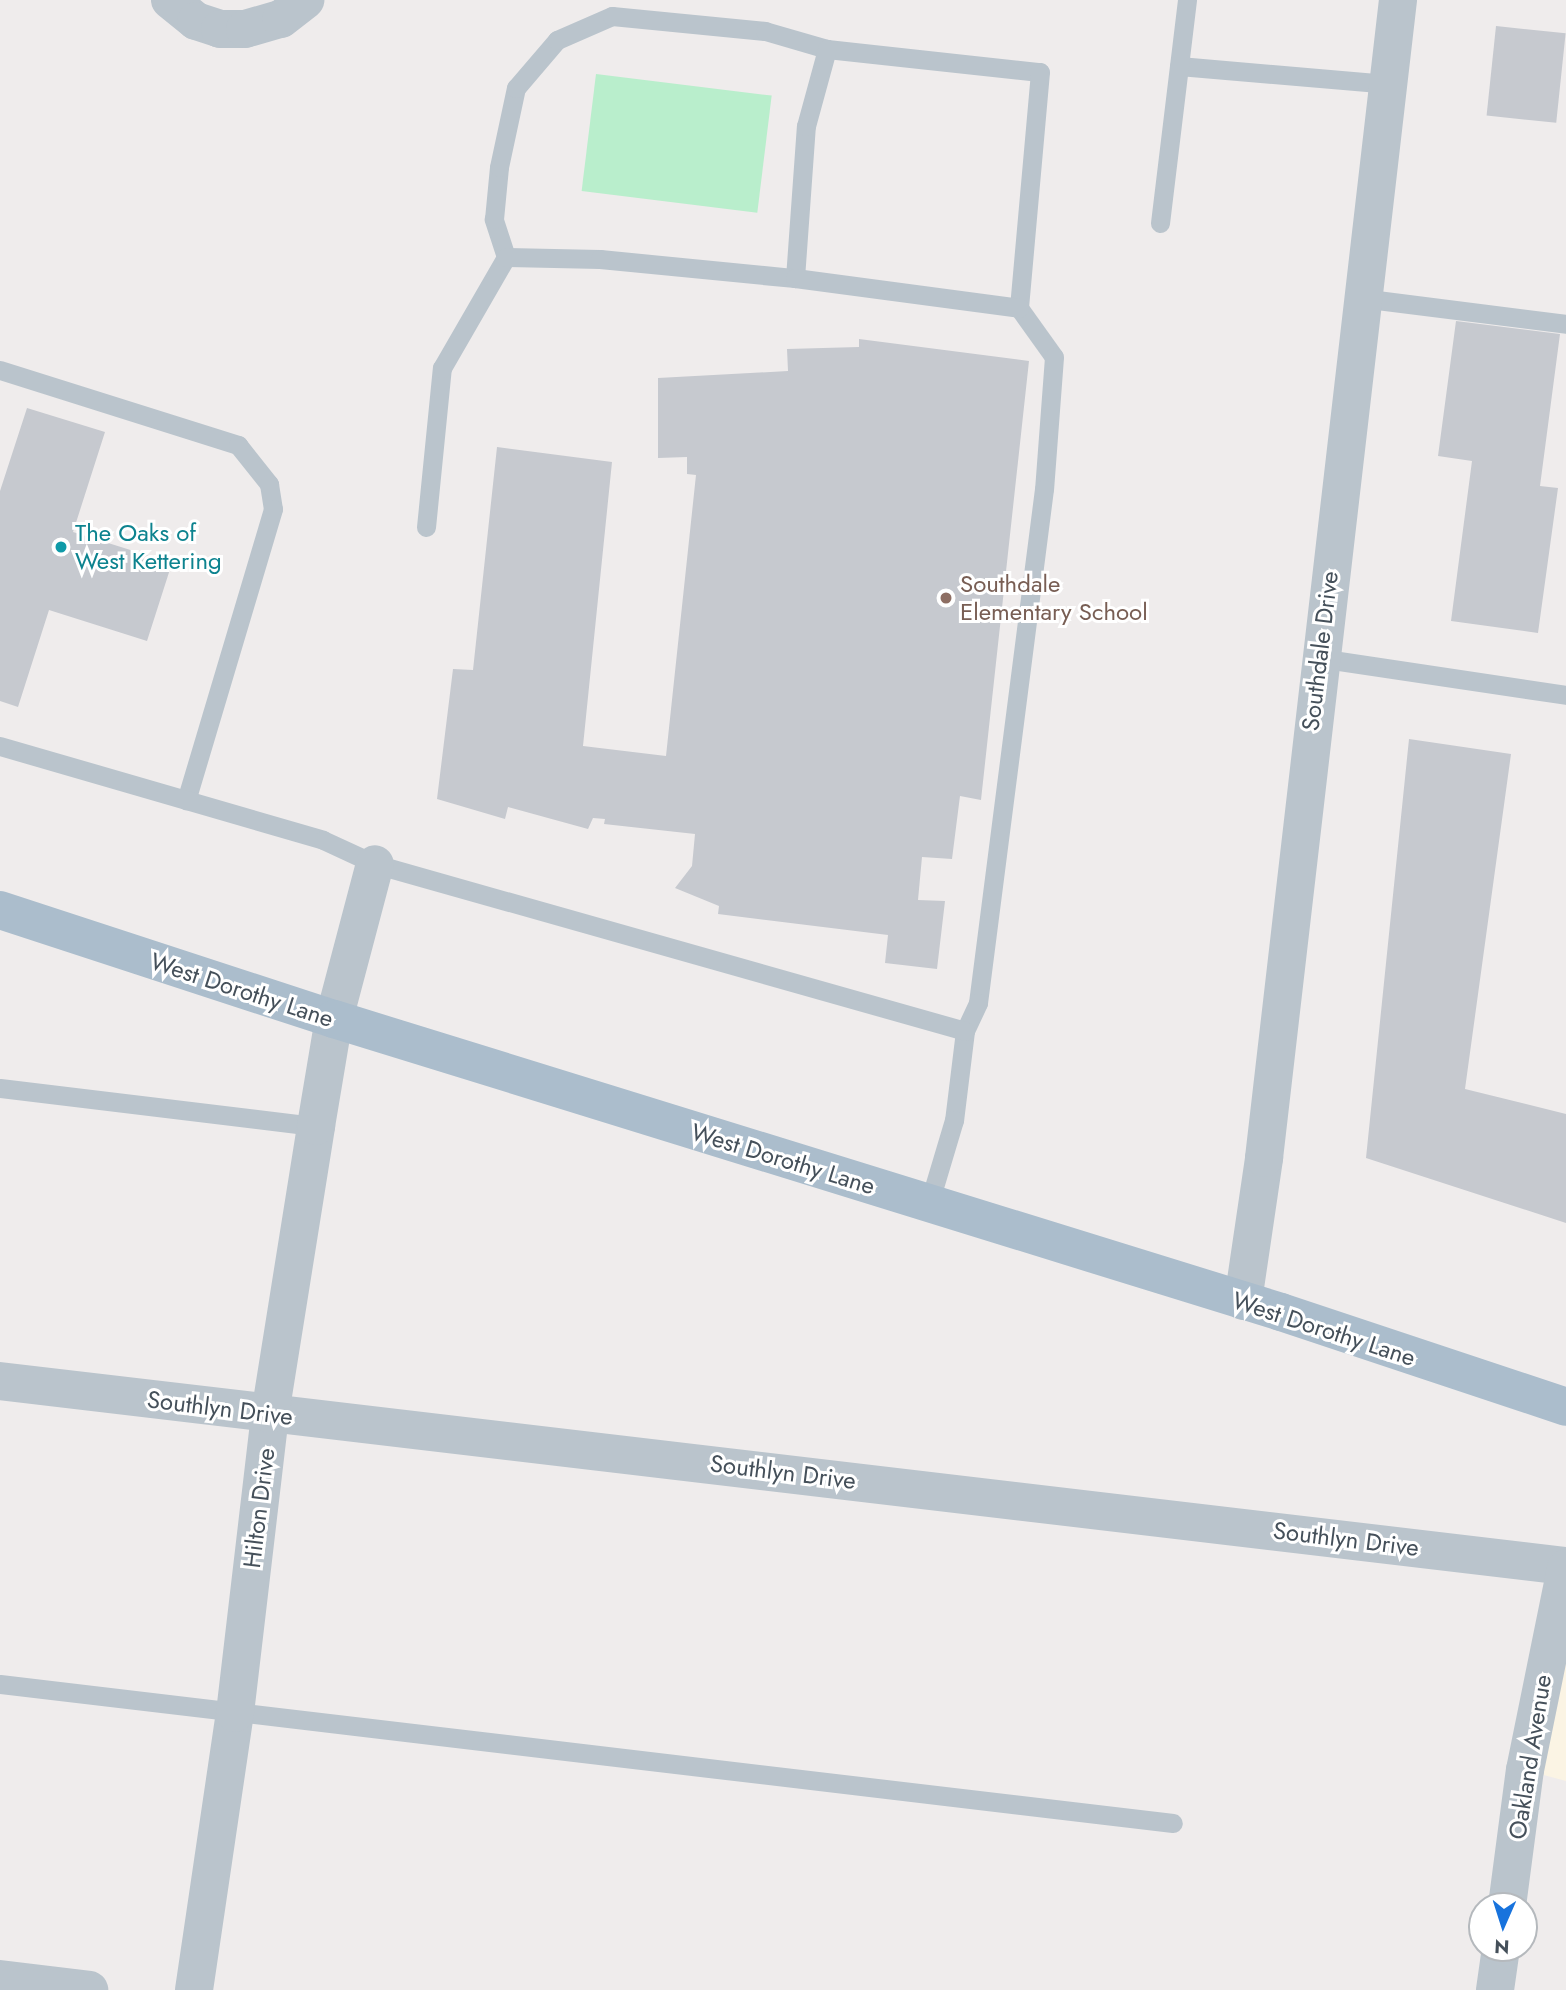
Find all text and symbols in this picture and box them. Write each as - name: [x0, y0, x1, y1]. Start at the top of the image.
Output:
- place label: The Oaks of West Kettering: [75, 519, 222, 575]
- marker: The Oaks of West Kettering: [53, 539, 69, 555]
- street label: Southdale Drive: [1296, 569, 1344, 733]
- place label: Southdale Elementary School: [960, 570, 1148, 626]
- marker: Southdale Elementary School: [938, 590, 954, 606]
- street label: West Dorothy Lane: [147, 947, 337, 1033]
- street label: West Dorothy Lane: [688, 1117, 878, 1201]
- street label: West Dorothy Lane: [1229, 1286, 1419, 1372]
- street label: Southlyn Drive: [146, 1385, 294, 1431]
- street label: Hilton Drive: [237, 1446, 281, 1570]
- street label: Southlyn Drive: [709, 1449, 857, 1495]
- street label: Southlyn Drive: [1272, 1516, 1420, 1562]
- street label: Oakland Avenue: [1503, 1673, 1557, 1841]
- north arrow: [1468, 1892, 1538, 1962]
- text: N: [1494, 1933, 1510, 1960]

